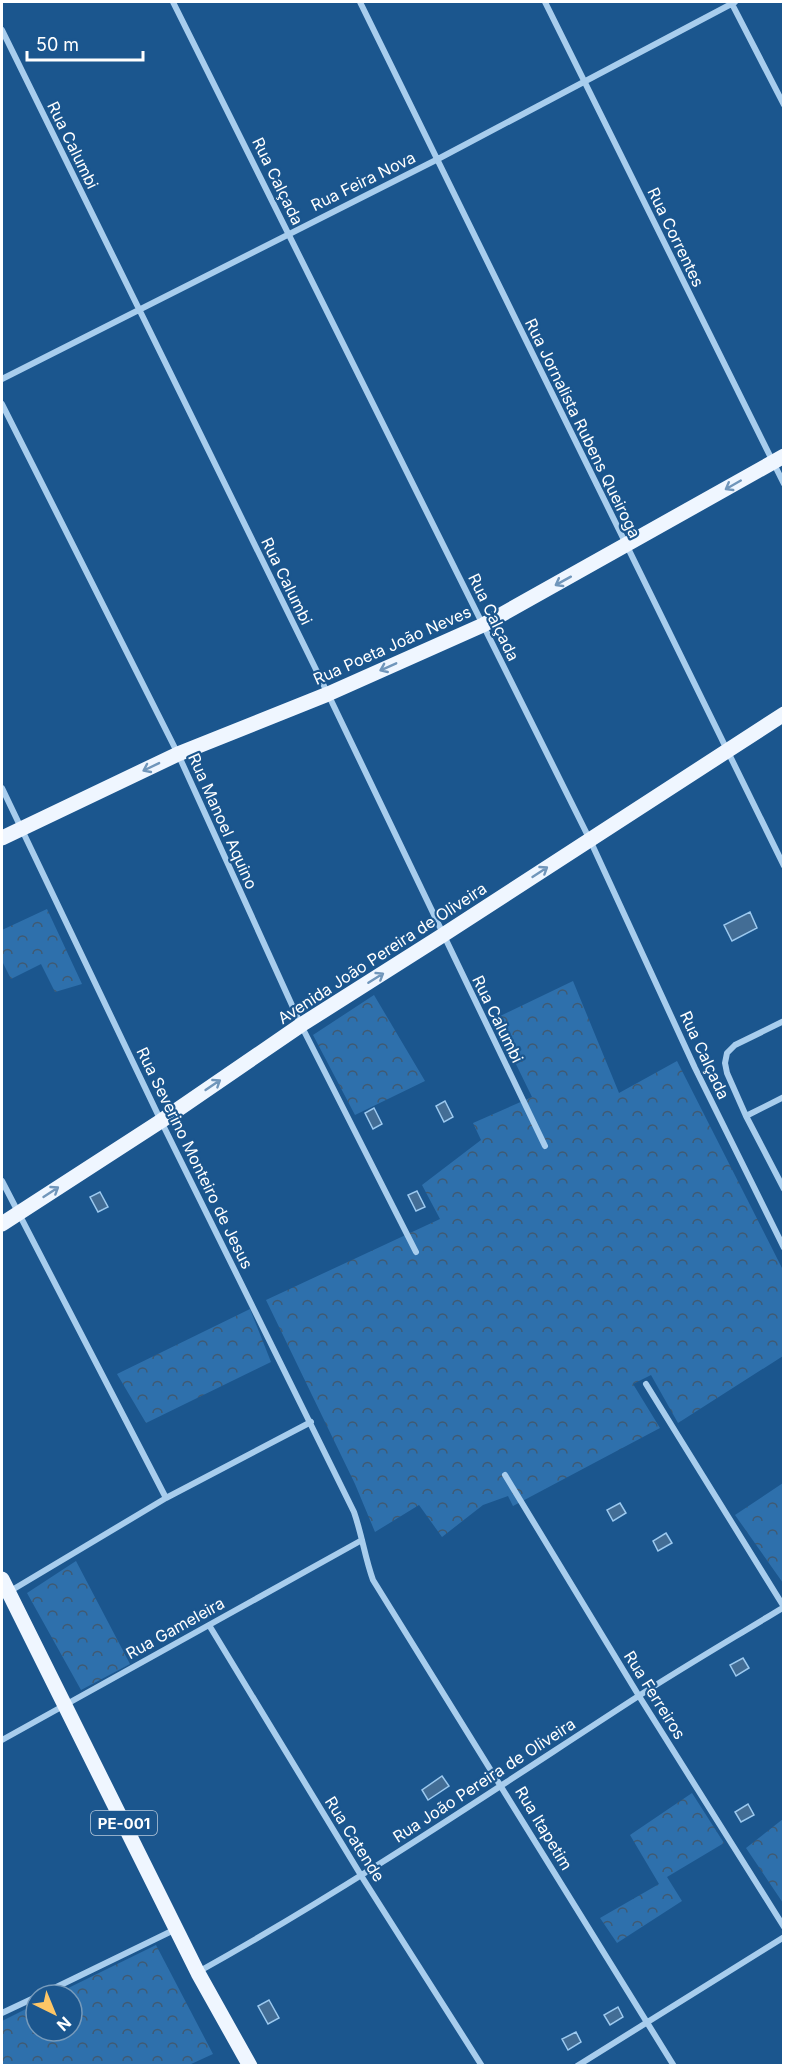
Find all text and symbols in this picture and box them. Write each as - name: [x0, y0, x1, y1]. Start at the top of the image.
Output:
- scale bar: [27, 24, 142, 62]
- text: 50 m: [36, 34, 79, 55]
- street label: Rua Calumbi: [43, 98, 103, 192]
- street label: Rua Calçada: [248, 134, 308, 228]
- street label: Rua Feira Nova: [307, 147, 419, 215]
- street label: Rua Correntes: [643, 184, 709, 290]
- street label: Rua Jornalista Rubens Queiroga: [521, 315, 645, 541]
- one-way arrow: [725, 479, 742, 491]
- street label: Rua Calumbi: [257, 534, 317, 628]
- street label: Rua Calçada: [464, 570, 524, 664]
- one-way arrow: [555, 575, 572, 587]
- street label: Rua Poeta João Neves: [310, 601, 474, 689]
- one-way arrow: [380, 661, 398, 673]
- street label: Rua Manoel Aquino: [184, 750, 262, 892]
- one-way arrow: [142, 762, 160, 773]
- one-way arrow: [532, 866, 549, 879]
- street label: Avenida João Pereira de Oliveira: [274, 878, 490, 1028]
- one-way arrow: [367, 971, 384, 983]
- street label: Rua Calumbi: [468, 972, 528, 1066]
- street label: Rua Calçada: [676, 1008, 734, 1102]
- street label: Rua Severino Monteiro de Jesus: [132, 1044, 258, 1272]
- one-way arrow: [205, 1079, 221, 1091]
- one-way arrow: [42, 1186, 59, 1199]
- street label: Rua Gameleira: [122, 1593, 228, 1663]
- street label: Rua Ferreiros: [620, 1647, 690, 1743]
- street label: Rua João Pereira de Oliveira: [389, 1713, 579, 1847]
- street label: Rua Itapetim: [511, 1782, 577, 1874]
- street label: Rua Catende: [321, 1793, 389, 1885]
- road number: PE-001: [91, 1811, 157, 1835]
- north arrow: [24, 1983, 84, 2043]
- text: N: [53, 2012, 76, 2035]

